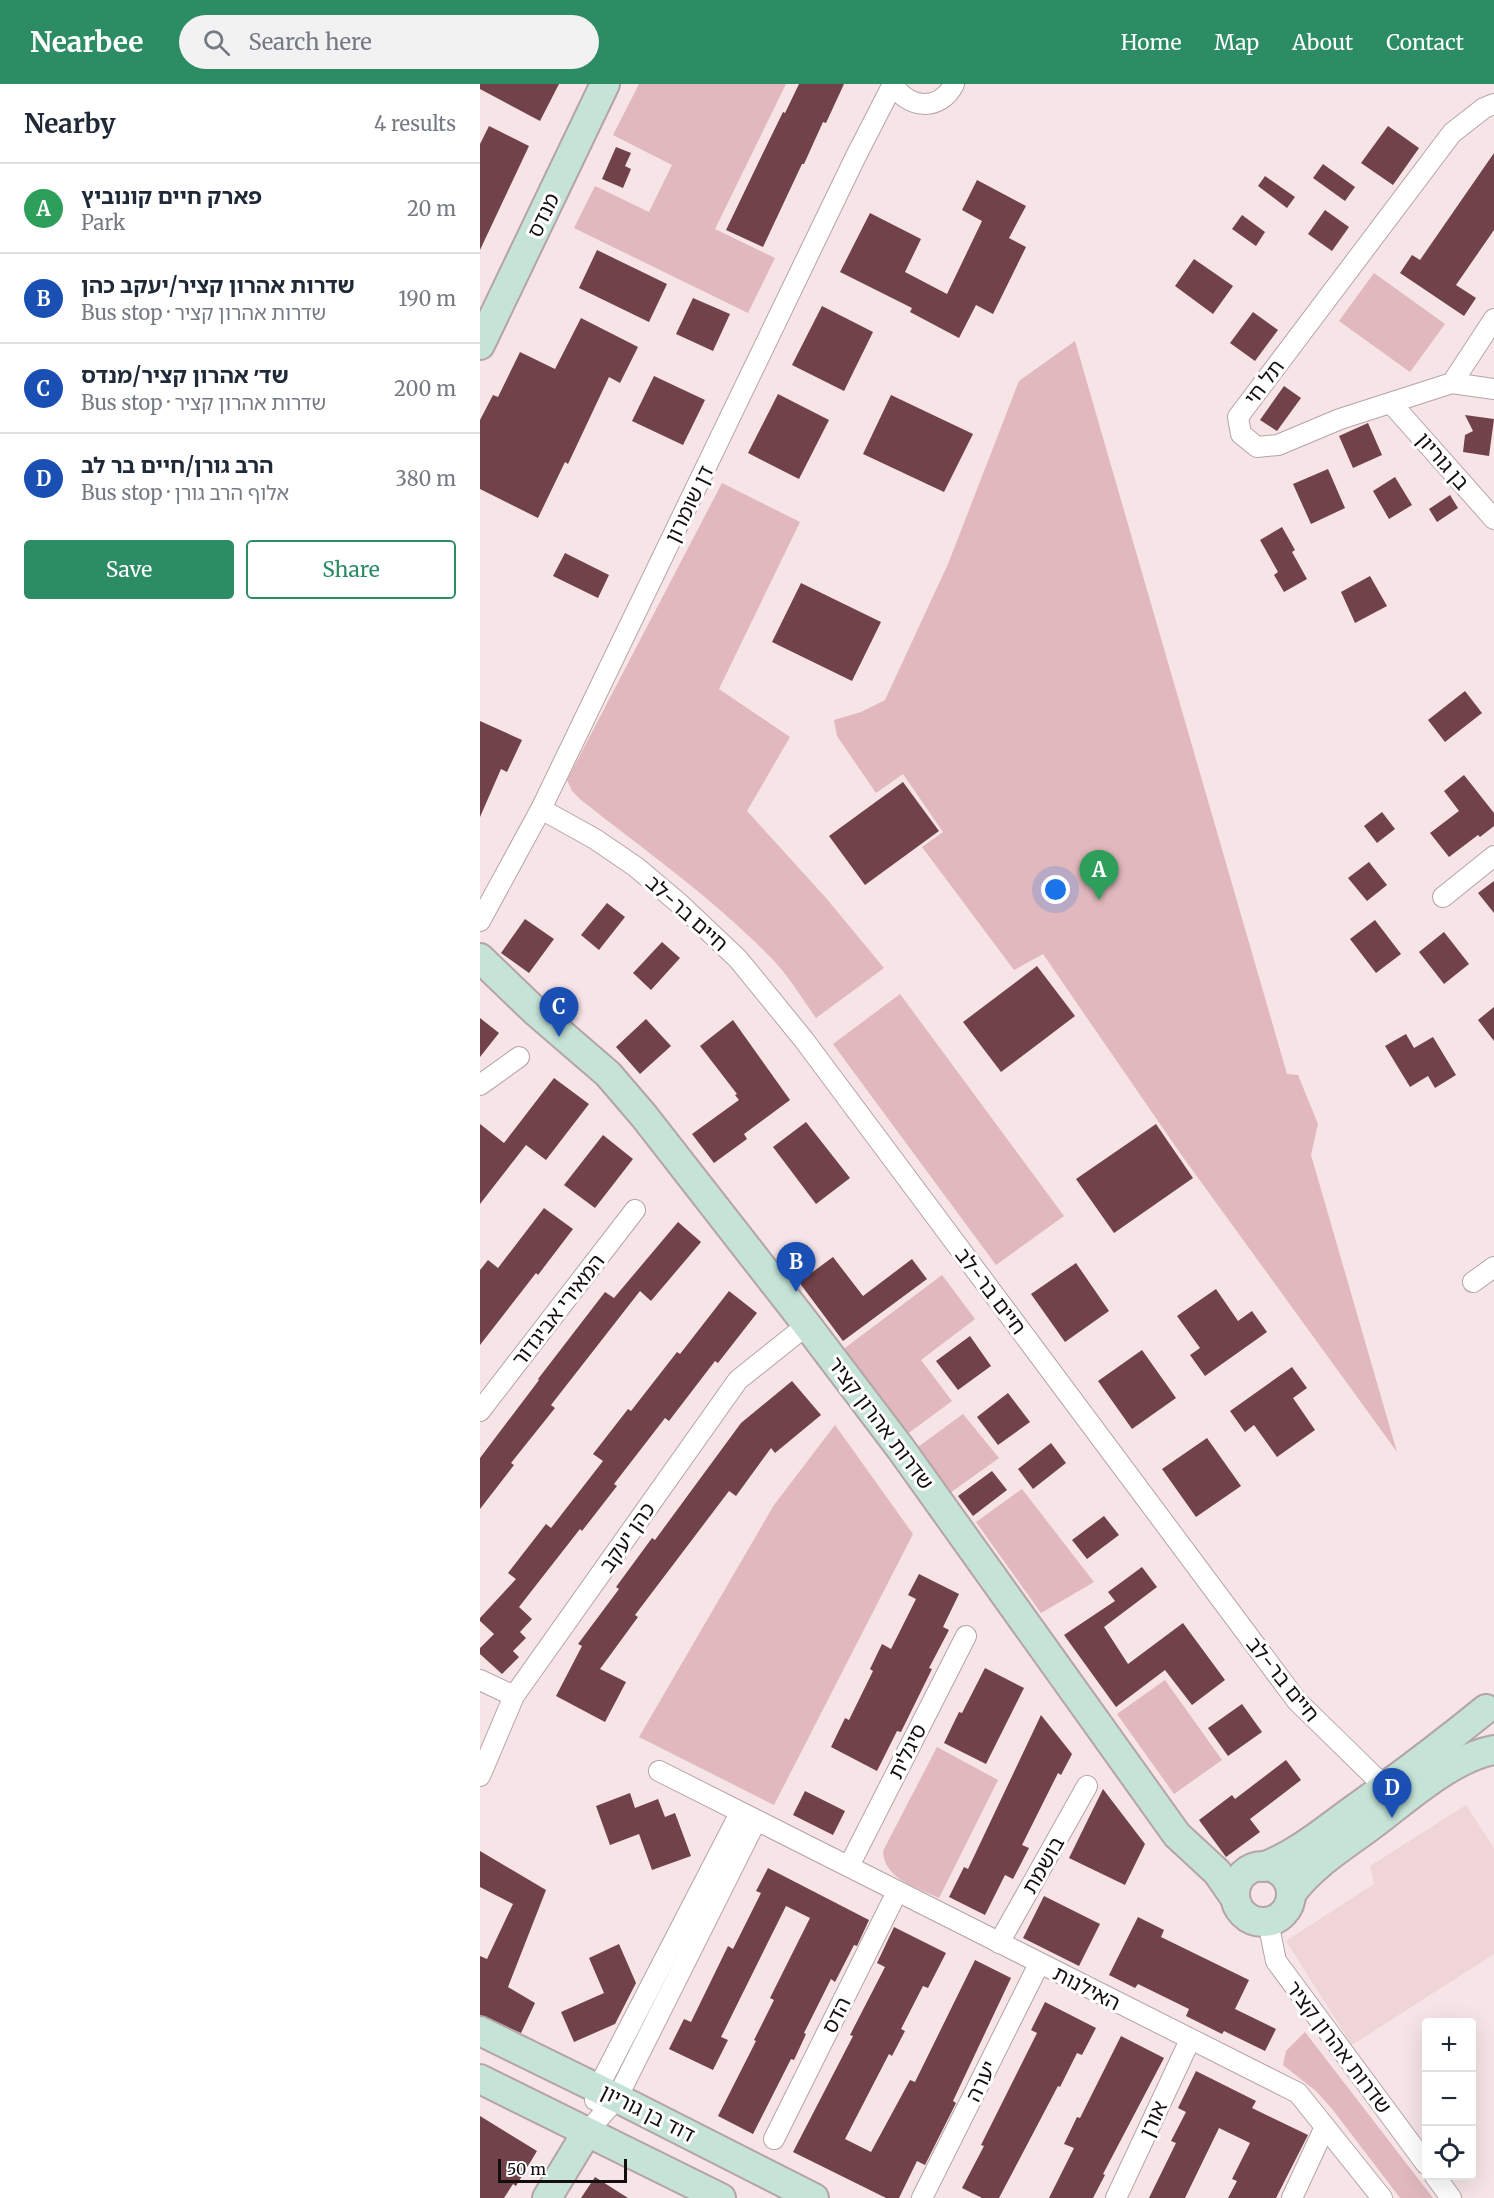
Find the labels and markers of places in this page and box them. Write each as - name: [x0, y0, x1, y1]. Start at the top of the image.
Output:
- pin: A: [1080, 850, 1118, 900]
- pin: C: [540, 988, 578, 1037]
- pin: B: [776, 1242, 816, 1292]
- pin: D: [1372, 1768, 1412, 1818]

